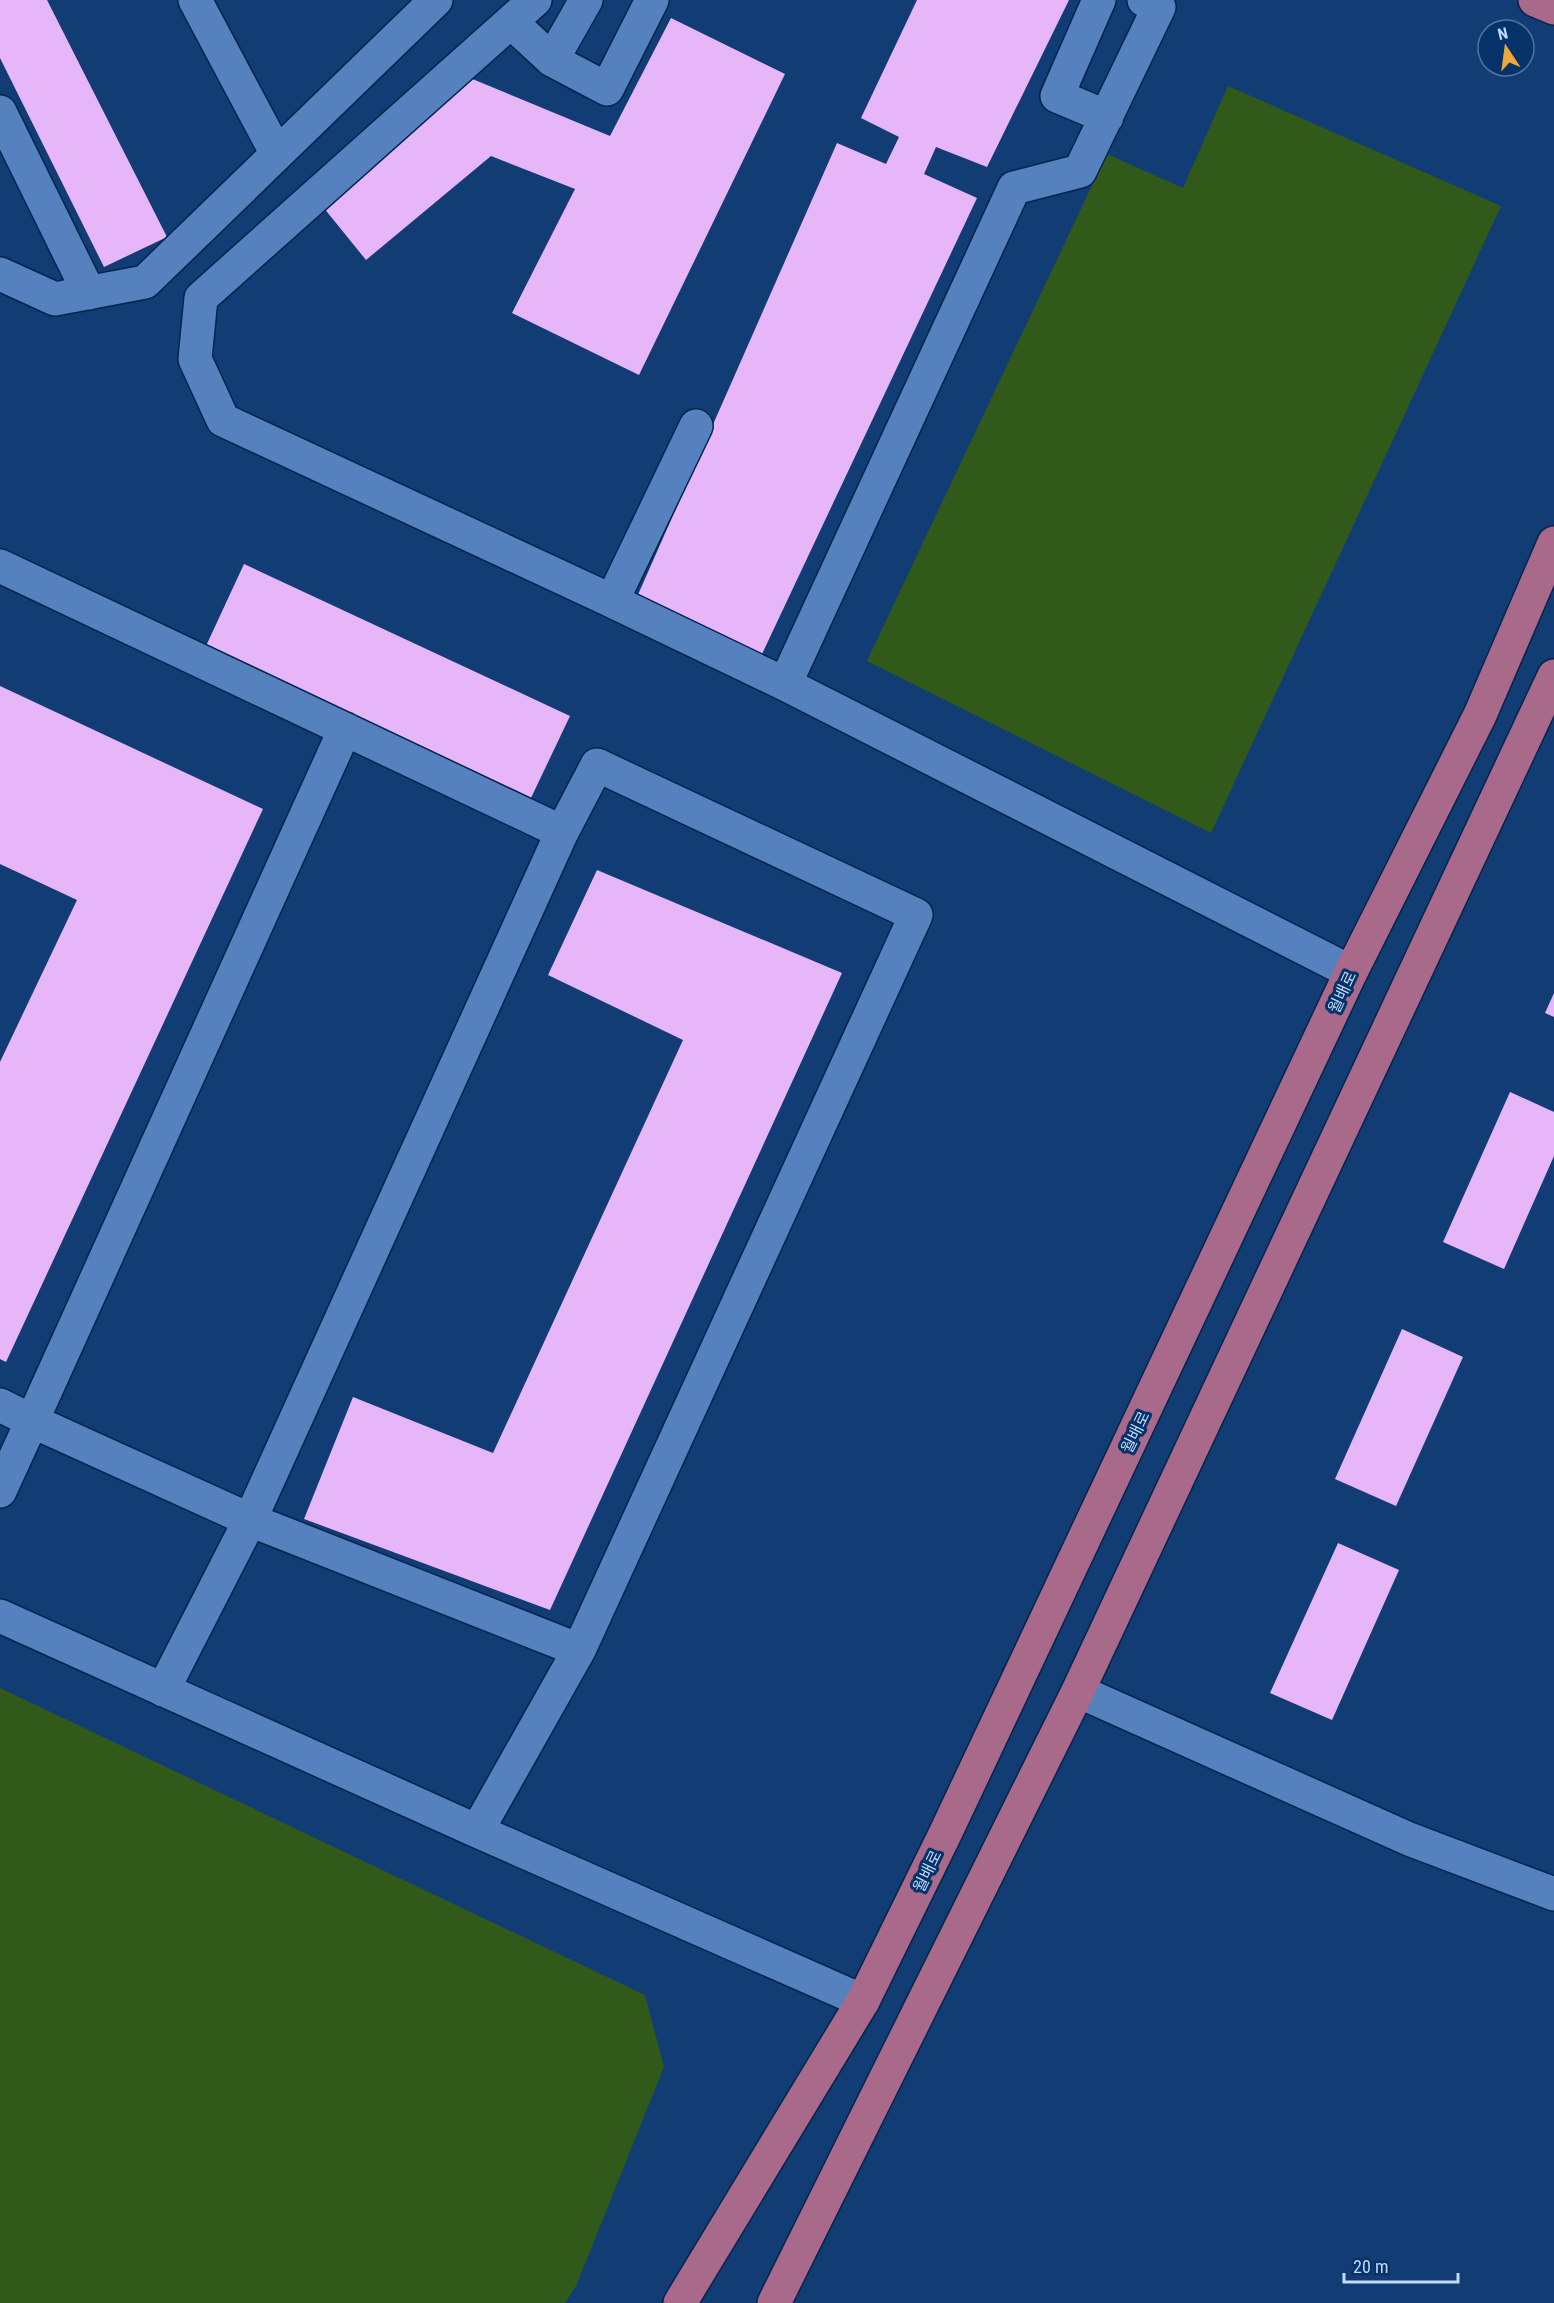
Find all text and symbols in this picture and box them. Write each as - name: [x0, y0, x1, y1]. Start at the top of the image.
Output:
- north arrow: [1476, 18, 1536, 78]
- text: N: [1496, 24, 1510, 44]
- street label: 월배로: [1325, 968, 1361, 1016]
- street label: 월배로: [1117, 1408, 1154, 1456]
- street label: 월배로: [909, 1847, 946, 1895]
- scale bar: [1344, 2246, 1458, 2284]
- text: 20 m: [1353, 2256, 1388, 2277]

